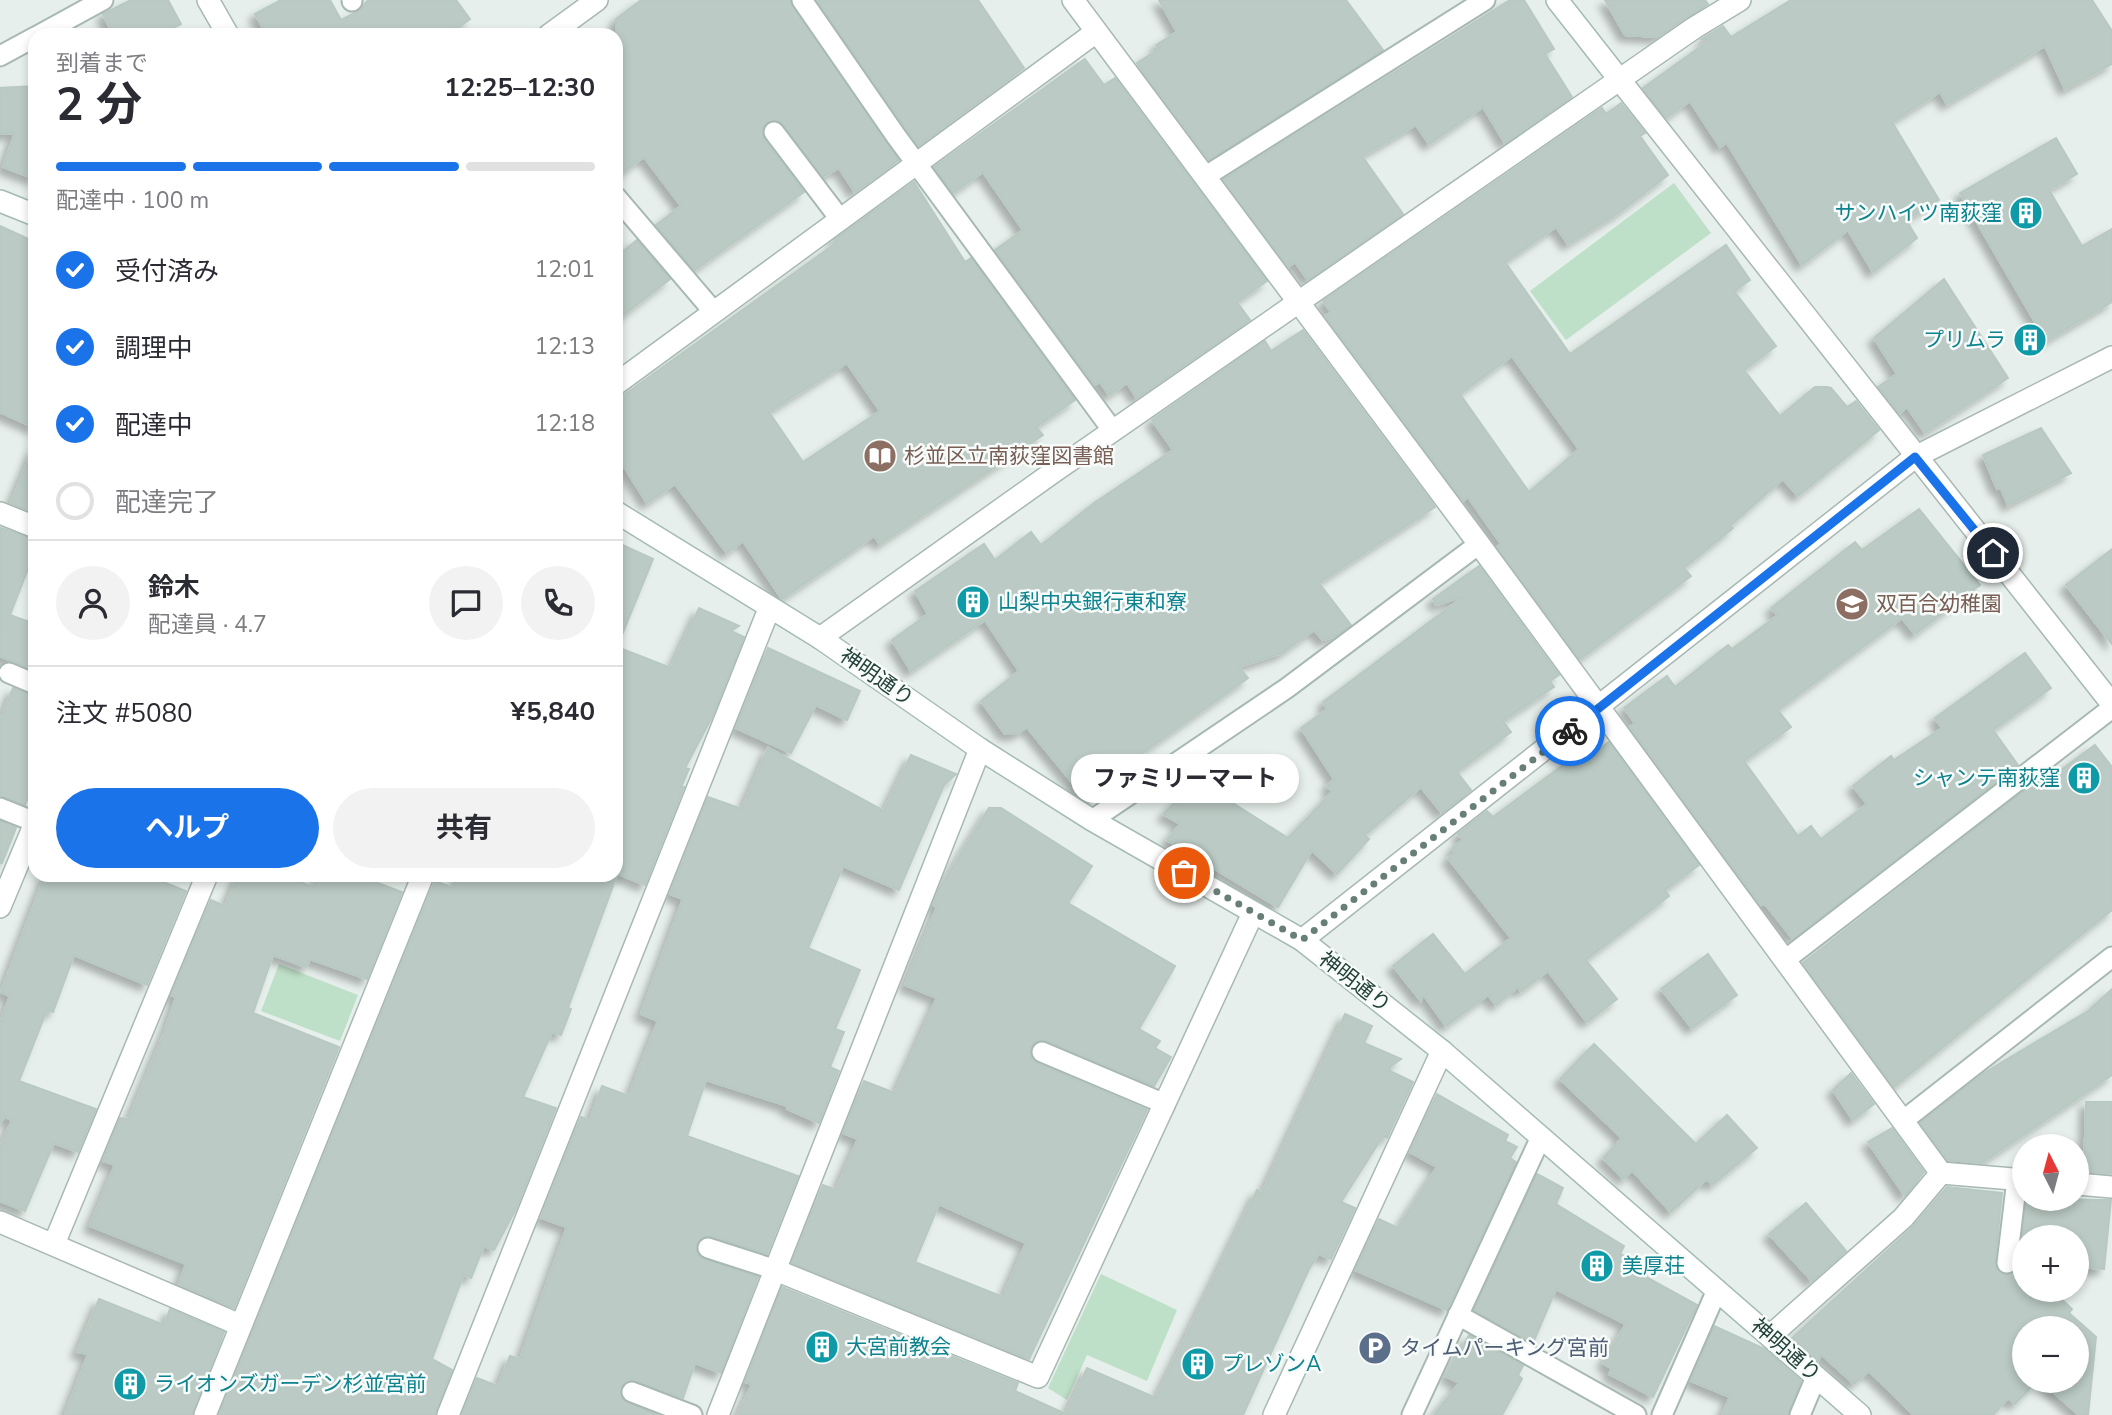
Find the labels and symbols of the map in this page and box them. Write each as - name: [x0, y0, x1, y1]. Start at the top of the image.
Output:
- building icon: サンハイツ南荻窪: [2007, 194, 2045, 232]
- place label: サンハイツ南荻窪: [1834, 199, 2002, 227]
- building icon: プリムラ: [2011, 321, 2049, 359]
- place label: プリムラ: [1923, 326, 2006, 354]
- library icon: 杉並区立南荻窪図書館: [861, 437, 899, 475]
- place label: 杉並区立南荻窪図書館: [904, 442, 1114, 470]
- pin: [1963, 523, 2023, 583]
- building icon: 山梨中央銀行東和寮: [954, 583, 992, 621]
- school or university icon: 双百合幼稚園: [1833, 585, 1871, 623]
- place label: 山梨中央銀行東和寮: [998, 588, 1187, 616]
- place label: 双百合幼稚園: [1876, 590, 2002, 618]
- street label: 神明通り: [835, 641, 919, 713]
- courier: [1535, 696, 1605, 766]
- callout: ファミリーマート: [1070, 754, 1298, 803]
- building icon: シャンテ南荻窪: [2065, 759, 2103, 797]
- place label: シャンテ南荻窪: [1913, 764, 2060, 792]
- pin: [1154, 843, 1214, 903]
- street label: 神明通り: [1313, 945, 1397, 1019]
- north arrow: [2012, 1134, 2090, 1211]
- building icon: 美厚荘: [1578, 1247, 1616, 1285]
- place label: 美厚荘: [1622, 1252, 1685, 1280]
- street label: 神明通り: [1745, 1312, 1827, 1388]
- building icon: 大宮前教会: [803, 1328, 841, 1366]
- parking icon: タイムパーキング宮前: [1356, 1329, 1394, 1367]
- place label: 大宮前教会: [846, 1333, 951, 1361]
- place label: タイムパーキング宮前: [1400, 1334, 1609, 1362]
- building icon: プレゾンA: [1179, 1345, 1217, 1383]
- place label: プレゾンA: [1222, 1350, 1321, 1378]
- building icon: ライオンズガーデン杉並宮前: [111, 1365, 149, 1403]
- place label: ライオンズガーデン杉並宮前: [154, 1370, 427, 1398]

